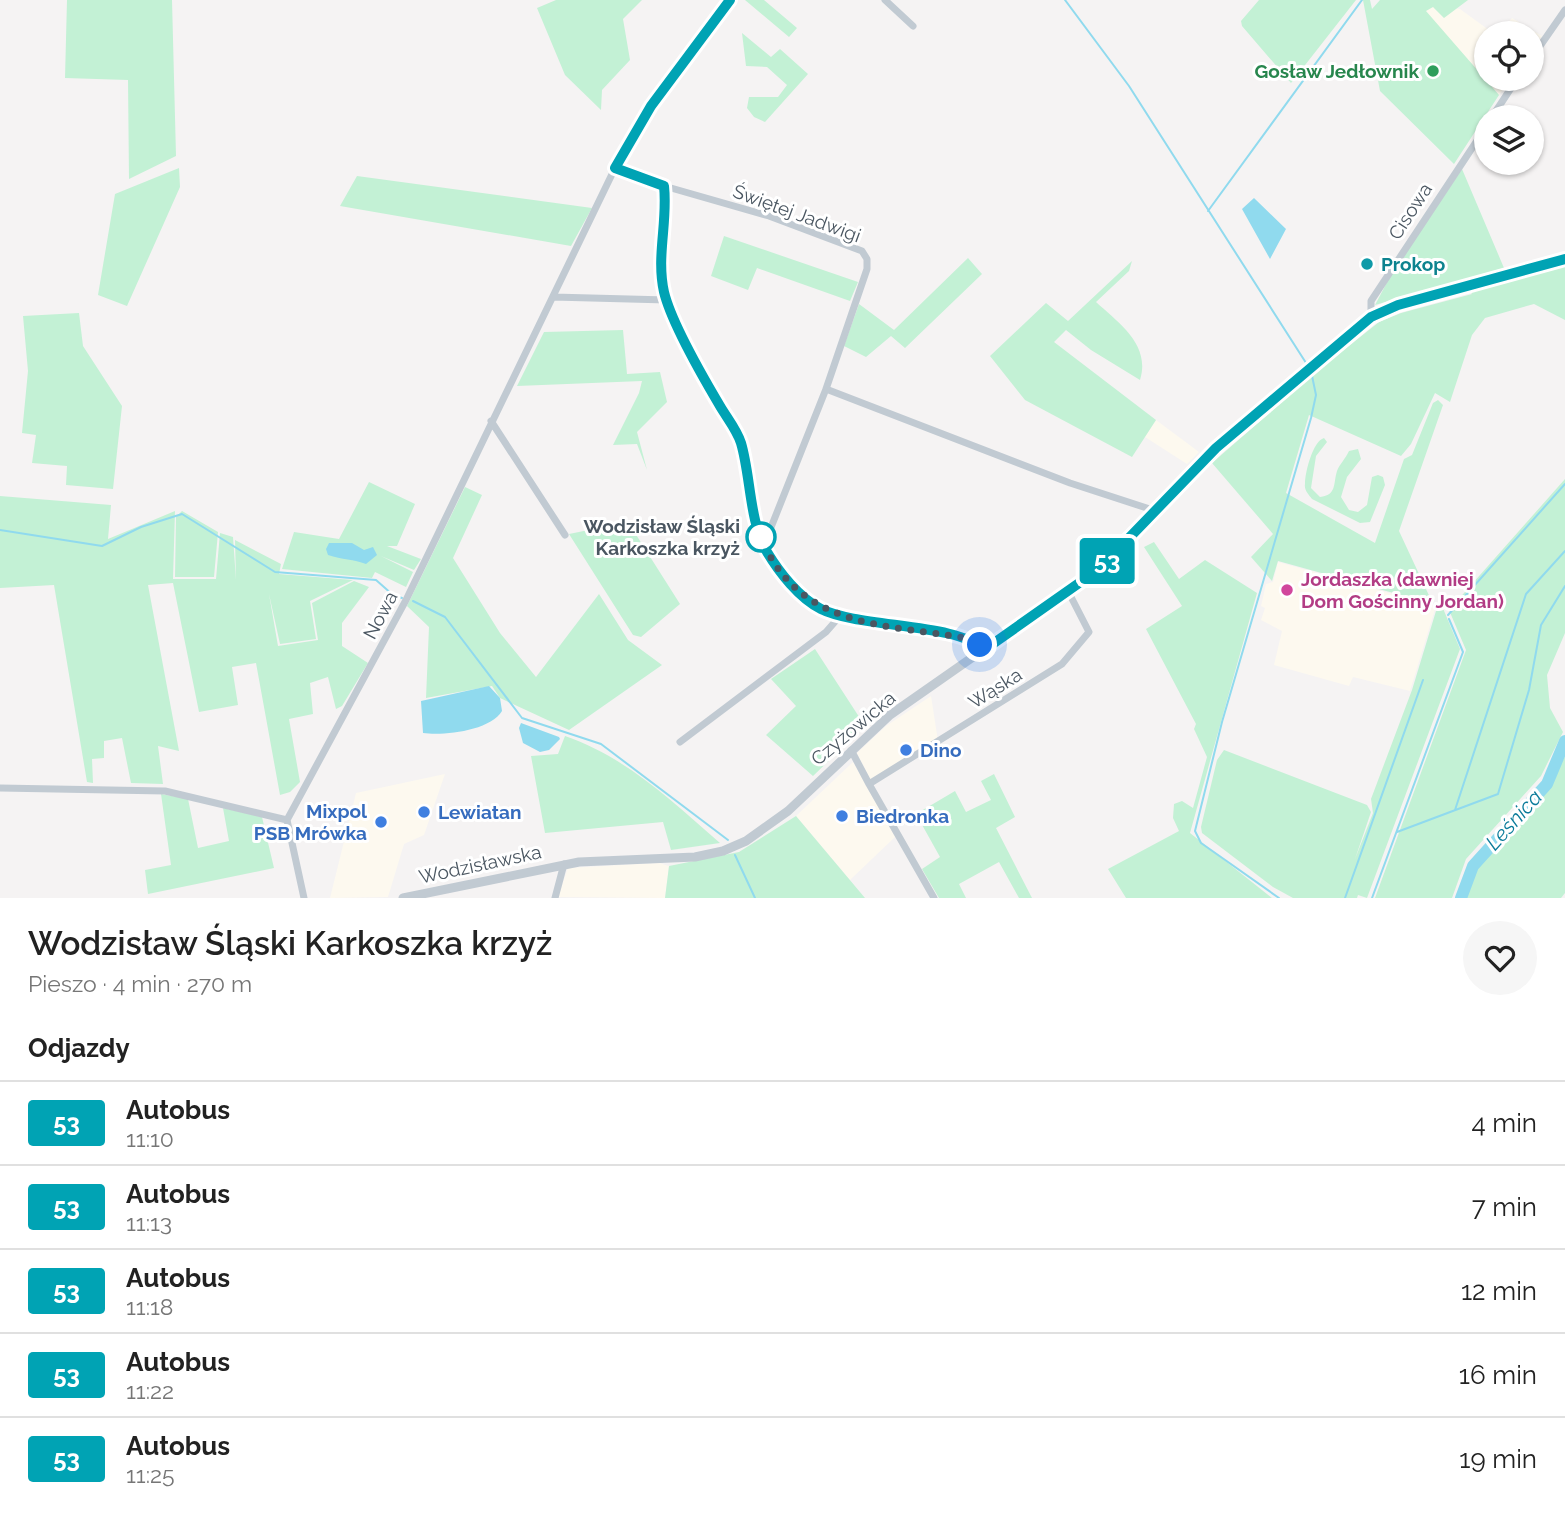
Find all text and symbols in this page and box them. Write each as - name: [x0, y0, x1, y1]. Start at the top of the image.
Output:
- map controls: [1474, 21, 1544, 175]
- button: locate: [1474, 21, 1544, 91]
- place label: Gosław Jedłownik: [1254, 60, 1419, 82]
- marker: Gosław Jedłownik: [1425, 63, 1441, 79]
- button: layers: [1474, 105, 1544, 175]
- street label: Cisowa: [1384, 179, 1436, 243]
- street label: Świętej Jadwigi: [730, 180, 864, 246]
- place label: Prokop: [1381, 253, 1445, 275]
- marker: Prokop: [1359, 256, 1375, 272]
- place label: Wodzisław Śląski Karkoszka krzyż: [583, 515, 740, 559]
- marker: Wodzisław Śląski Karkoszka krzyż: [746, 522, 776, 552]
- line badge: 53: [1076, 538, 1138, 584]
- text: 53: [1094, 546, 1120, 575]
- place label: Jordaszka (dawniej Dom Gościnny Jordan): [1301, 568, 1504, 612]
- marker: Jordaszka (dawniej Dom Gościnny Jordan): [1279, 582, 1295, 598]
- street label: Nowa: [358, 587, 402, 643]
- your location: [962, 627, 997, 662]
- street label: Wąska: [964, 663, 1026, 713]
- street label: Czyżowicka: [806, 686, 900, 770]
- place label: Dino: [920, 739, 961, 761]
- marker: Dino: [898, 742, 914, 758]
- water label: Leśnica: [1480, 785, 1547, 855]
- place label: Mixpol PSB Mrówka: [254, 800, 368, 844]
- place label: Lewiatan: [438, 801, 521, 823]
- marker: Lewiatan: [416, 804, 432, 820]
- place label: Biedronka: [856, 805, 949, 827]
- marker: Biedronka: [834, 808, 850, 824]
- marker: Mixpol PSB Mrówka: [373, 814, 389, 830]
- street label: Wodzisławska: [417, 840, 543, 888]
- button: heart: [1463, 921, 1537, 995]
- text: Wodzisław Śląski Karkoszka krzyż: [28, 924, 552, 963]
- text: Pieszo · 4 min · 270 m: [28, 970, 252, 997]
- text: Odjazdy: [28, 1033, 130, 1063]
- text: Autobus: [126, 1095, 230, 1125]
- text: 53: [53, 1108, 80, 1137]
- text: 4 min: [1471, 1108, 1537, 1138]
- text: 11:10: [126, 1125, 174, 1152]
- text: Autobus: [126, 1179, 230, 1209]
- text: 53: [53, 1192, 80, 1221]
- text: 7 min: [1472, 1192, 1537, 1222]
- text: 11:13: [126, 1209, 172, 1236]
- text: Autobus: [126, 1263, 230, 1293]
- text: 53: [53, 1276, 80, 1305]
- text: 12 min: [1461, 1276, 1537, 1306]
- text: 11:18: [126, 1293, 174, 1320]
- text: Autobus: [126, 1347, 230, 1377]
- text: 53: [53, 1360, 80, 1389]
- text: 16 min: [1459, 1360, 1537, 1390]
- text: 11:22: [126, 1377, 174, 1404]
- text: Autobus: [126, 1431, 230, 1461]
- text: 53: [53, 1444, 80, 1473]
- text: 19 min: [1459, 1444, 1537, 1474]
- text: 11:25: [126, 1461, 175, 1488]

